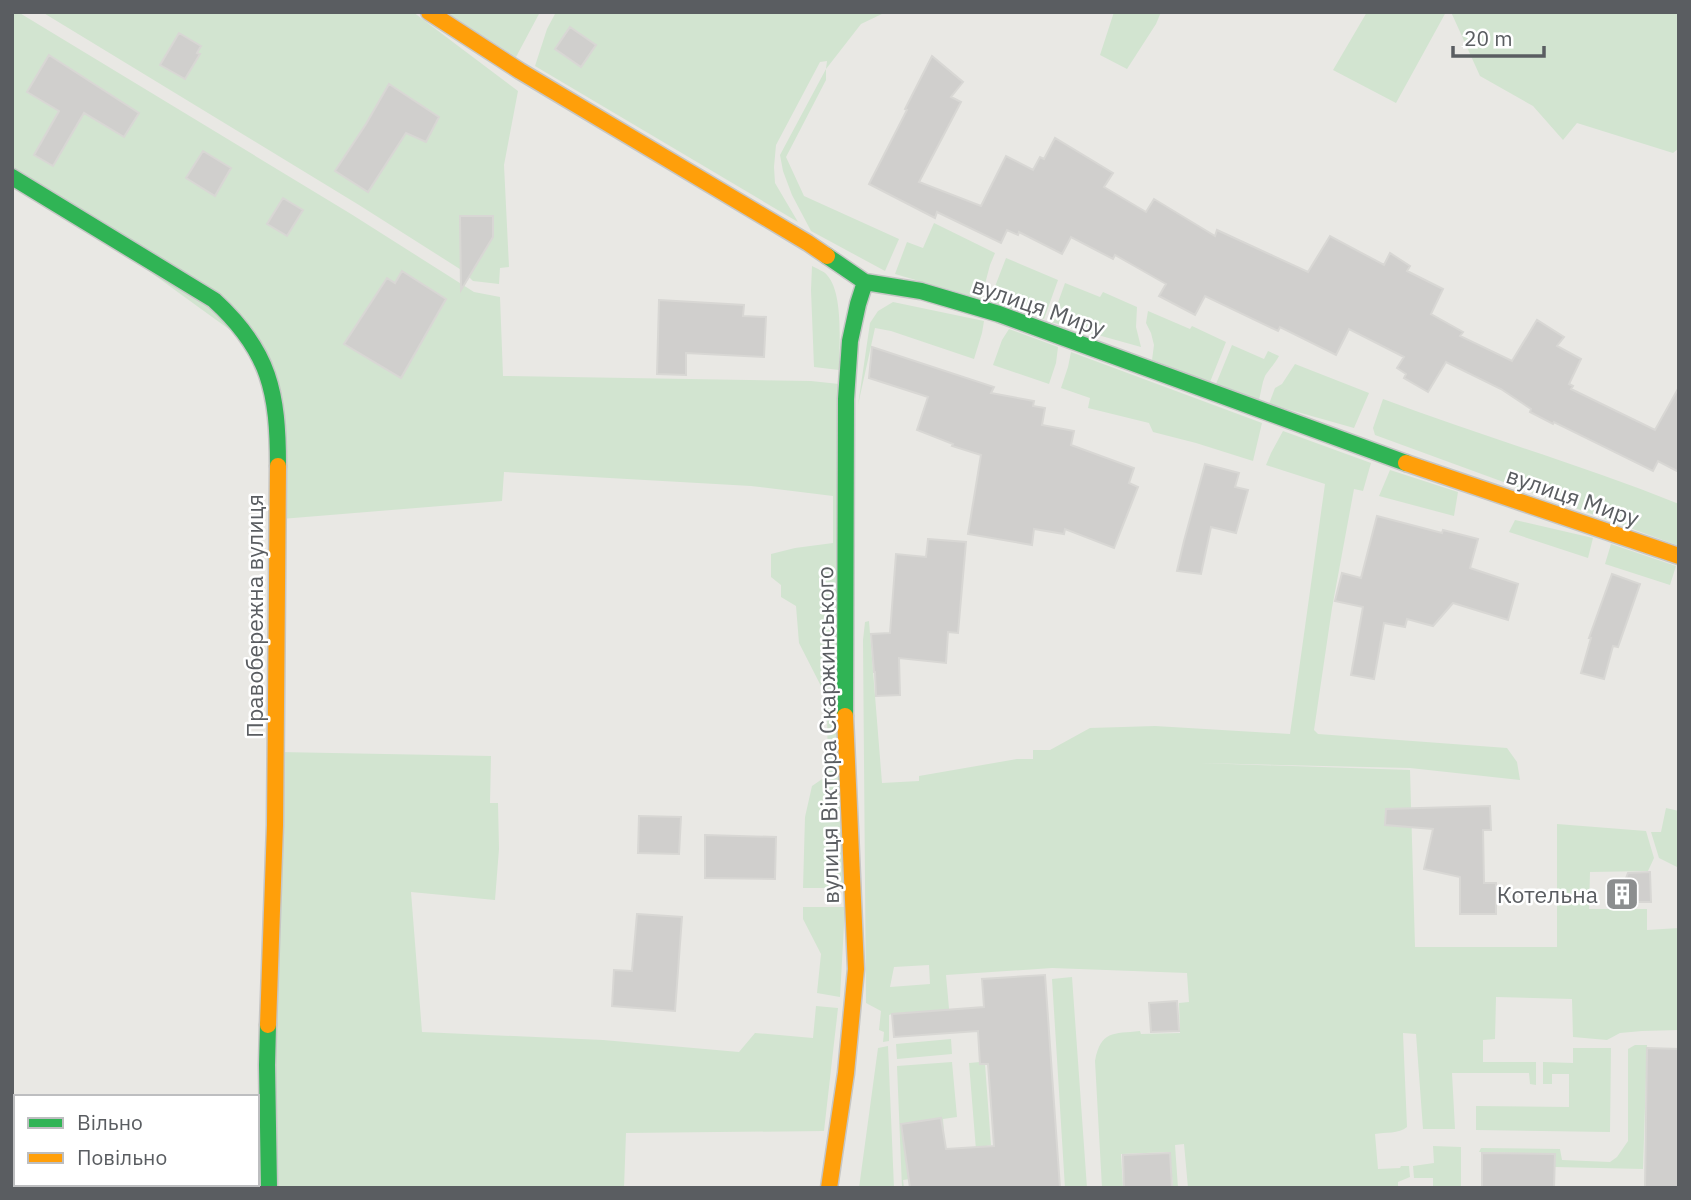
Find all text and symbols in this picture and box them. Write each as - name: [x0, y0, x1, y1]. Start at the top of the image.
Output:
- scale bar: [1453, 14, 1544, 58]
- text: 20 m: [1464, 24, 1513, 52]
- street label: вулиця Миру: [969, 269, 1110, 343]
- street label: вулиця Миру: [1503, 459, 1644, 533]
- street label: Правобережна вулиця: [239, 494, 269, 738]
- street label: вулиця Віктора Скаржинського: [809, 566, 845, 904]
- building icon: Котельна: [1603, 875, 1641, 913]
- place label: Котельна: [1497, 879, 1598, 909]
- legend: [14, 1095, 259, 1186]
- text: Вільно: [77, 1108, 143, 1136]
- text: Повільно: [77, 1143, 167, 1171]

